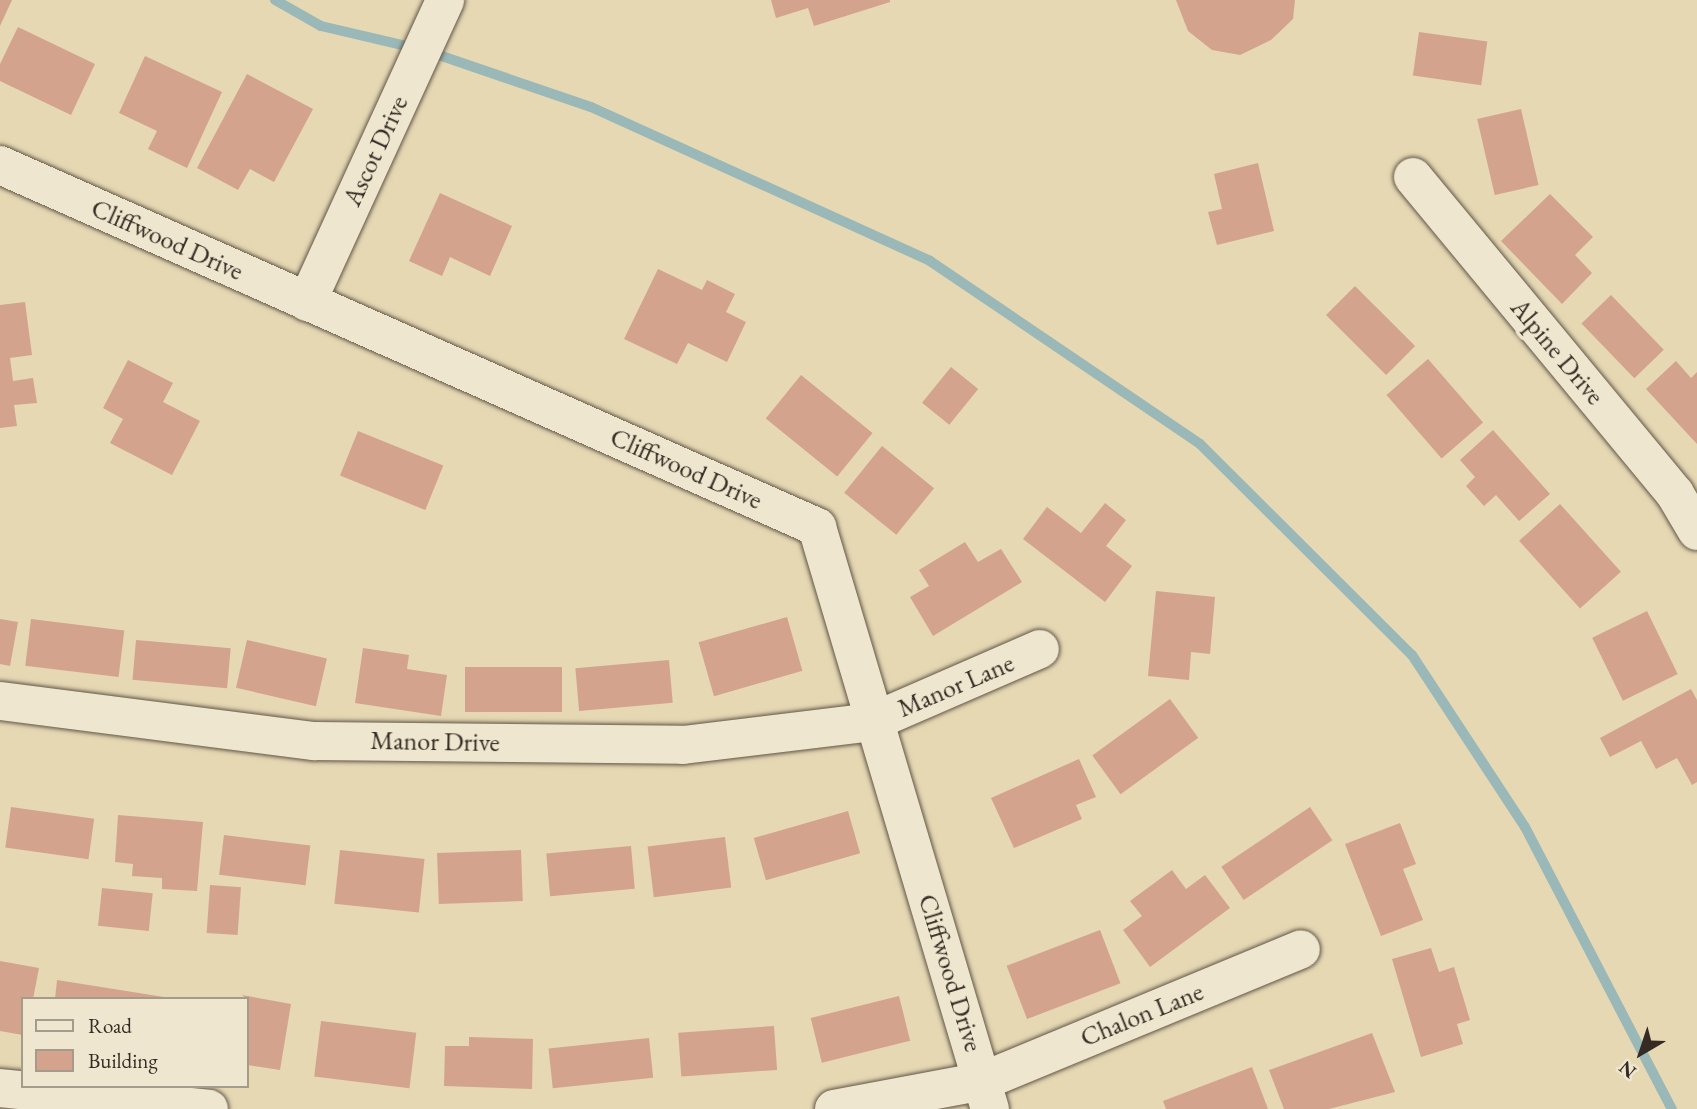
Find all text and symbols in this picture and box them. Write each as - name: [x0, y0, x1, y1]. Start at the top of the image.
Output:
- street label: Ascot Drive: [337, 91, 415, 211]
- street label: Cliffwood Drive: [86, 193, 248, 287]
- street label: Alpine Drive: [1504, 293, 1610, 411]
- street label: Cliffwood Drive: [605, 422, 767, 516]
- street label: Manor Lane: [893, 648, 1019, 724]
- street label: Manor Drive: [370, 725, 500, 759]
- street label: Cliffwood Drive: [911, 891, 989, 1055]
- street label: Chalon Lane: [1076, 976, 1208, 1054]
- legend: [21, 997, 248, 1088]
- text: Road: [88, 1012, 132, 1039]
- north arrow: [1606, 1018, 1676, 1088]
- text: Building: [88, 1047, 158, 1074]
- text: N: [1614, 1055, 1641, 1084]

